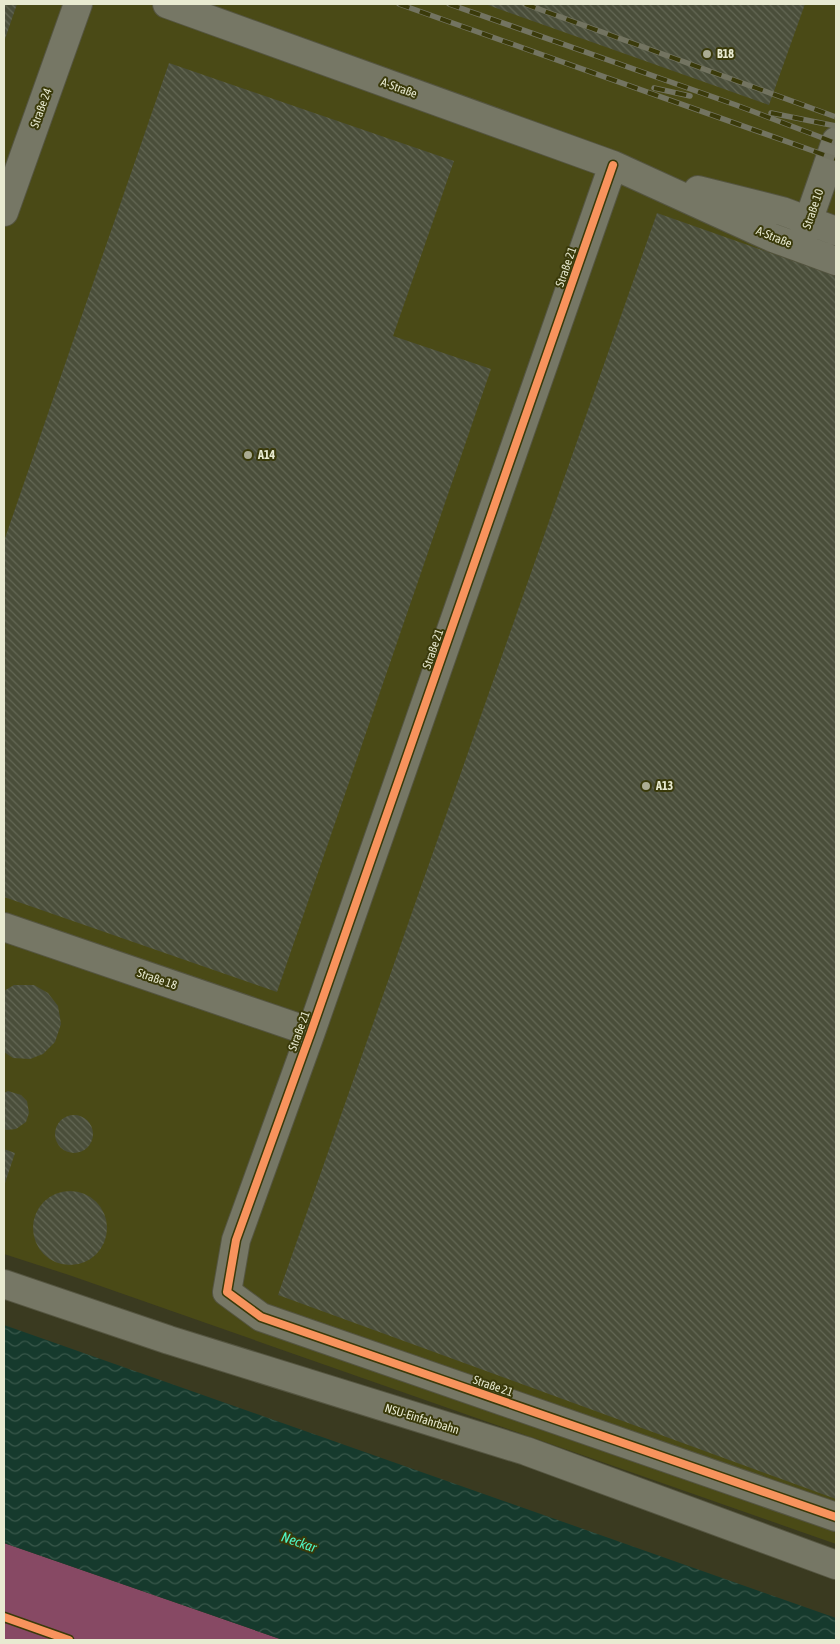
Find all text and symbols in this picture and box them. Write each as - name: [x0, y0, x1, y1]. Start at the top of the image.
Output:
- place label: B18: [717, 47, 734, 61]
- marker: B18: [701, 48, 713, 60]
- street label: A-Straße: [379, 75, 419, 101]
- street label: Straße 24: [27, 86, 55, 130]
- street label: Straße 10: [800, 187, 826, 231]
- street label: A-Straße: [754, 224, 794, 250]
- street label: Straße 21: [553, 245, 579, 289]
- place label: A14: [257, 448, 276, 462]
- marker: A14: [242, 449, 254, 461]
- street label: Straße 21: [420, 627, 446, 671]
- place label: A13: [655, 779, 674, 793]
- marker: A13: [640, 780, 652, 792]
- street label: Straße 18: [135, 966, 179, 992]
- street label: Straße 21: [285, 1009, 313, 1053]
- street label: Straße 21: [471, 1373, 515, 1399]
- street label: NSU-Einfahrbahn: [383, 1401, 461, 1437]
- water label: Neckar: [279, 1529, 319, 1556]

